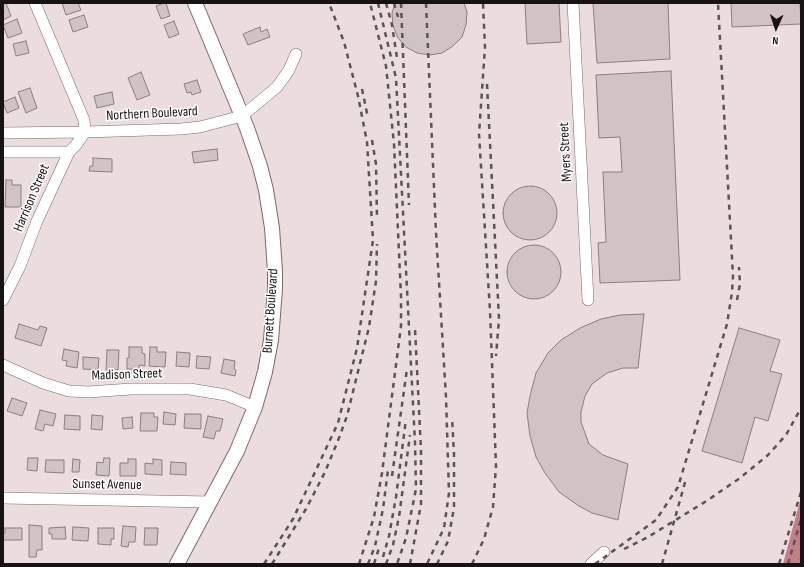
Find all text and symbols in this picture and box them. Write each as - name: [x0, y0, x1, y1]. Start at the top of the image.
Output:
- north arrow: [756, 8, 796, 48]
- text: N: [772, 34, 779, 47]
- street label: Northern Boulevard: [106, 103, 198, 125]
- street label: Myers Street: [556, 122, 576, 182]
- street label: Harrison Street: [10, 162, 54, 234]
- street label: Burnett Boulevard: [260, 268, 282, 354]
- street label: Madison Street: [91, 365, 163, 385]
- street label: Sunset Avenue: [72, 476, 142, 494]

